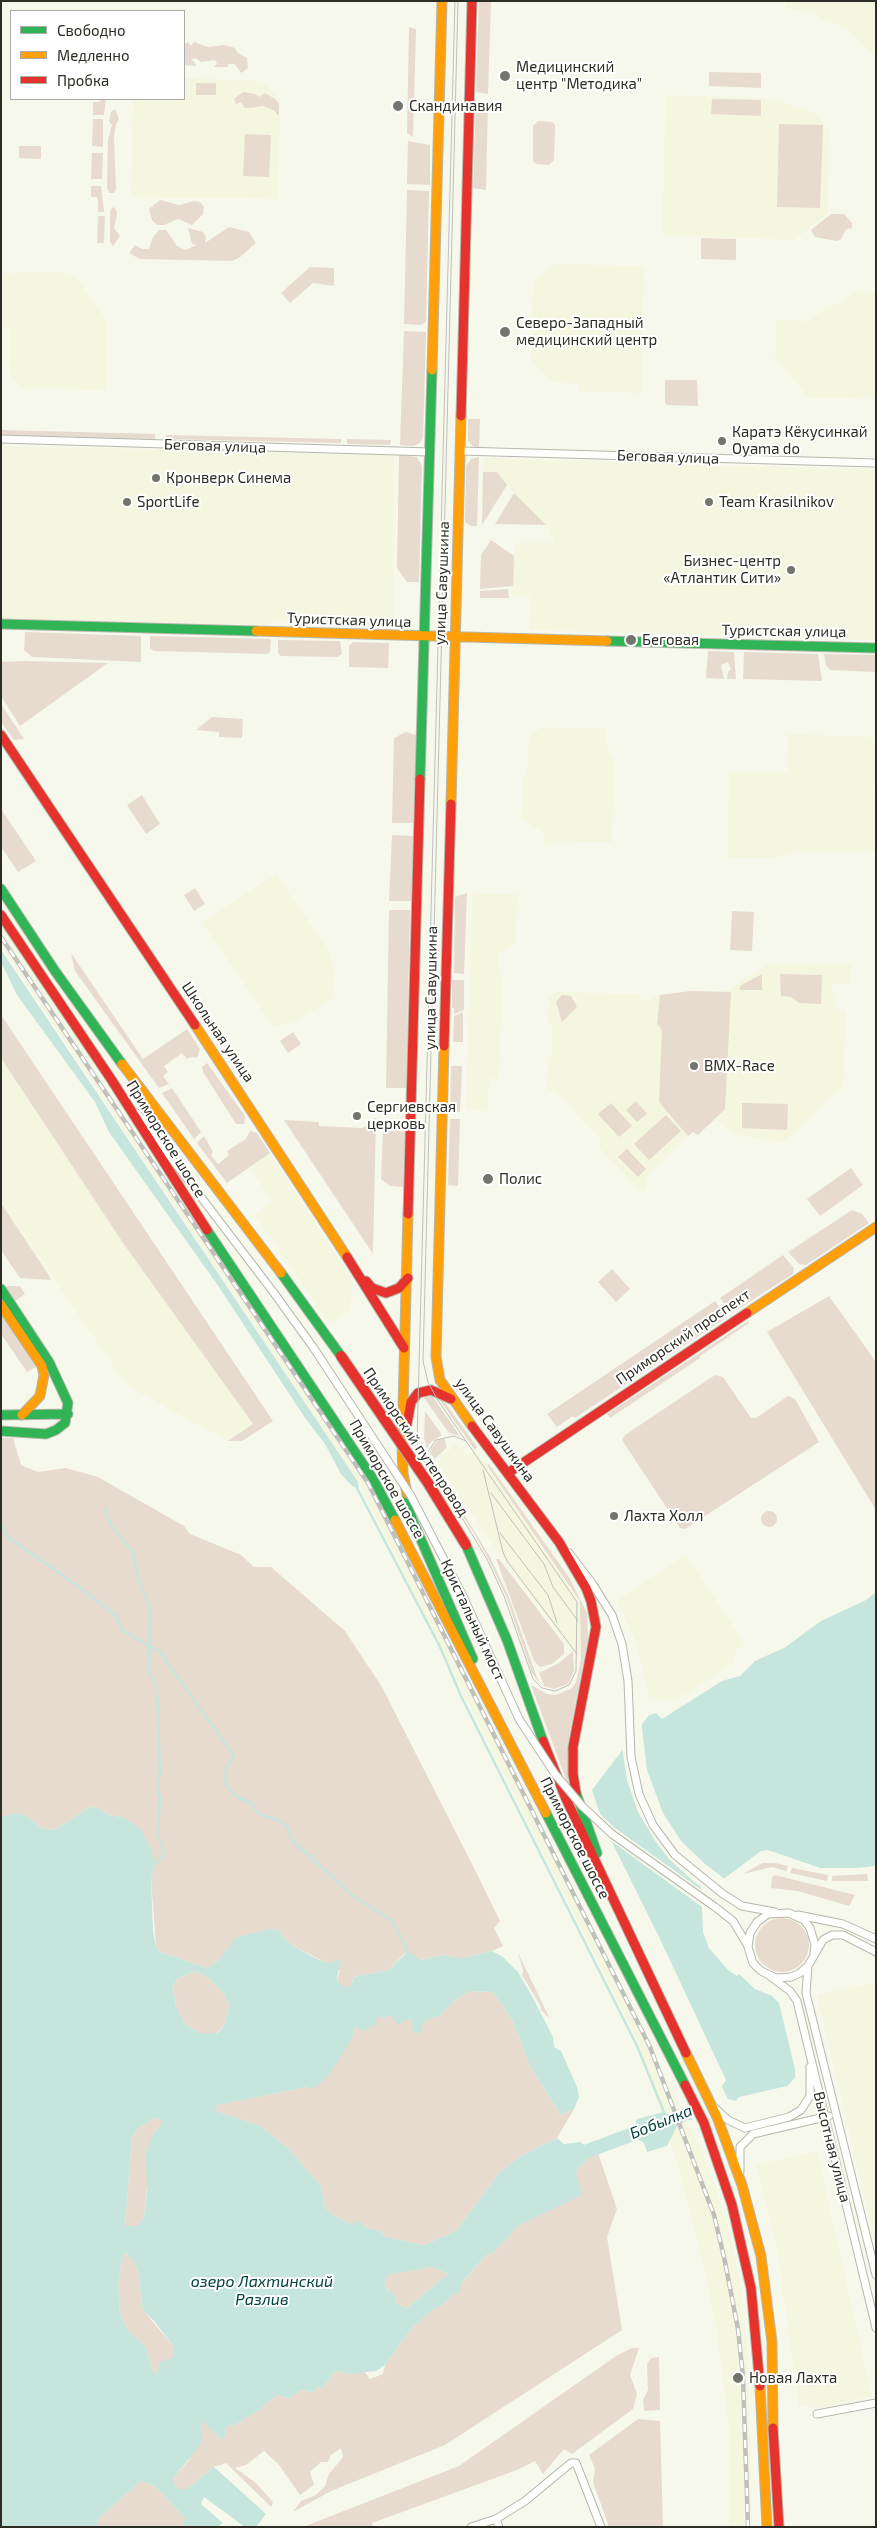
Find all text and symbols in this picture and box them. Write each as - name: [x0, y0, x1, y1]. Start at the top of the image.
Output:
- legend: [10, 10, 185, 100]
- text: Свободно: [57, 21, 126, 39]
- text: Медленно: [57, 46, 130, 64]
- place label: Медицинский центр "Методика": [516, 58, 642, 93]
- marker: Медицинский центр "Методика": [498, 69, 512, 83]
- text: Пробка: [57, 71, 109, 89]
- place label: Скандинавия: [409, 97, 502, 115]
- marker: Скандинавия: [391, 99, 405, 113]
- place label: Северо-Западный медицинский центр: [516, 314, 657, 349]
- marker: Северо-Западный медицинский центр: [498, 325, 512, 339]
- place label: Каратэ Кёкусинкай Oyama do: [732, 423, 868, 458]
- street label: Беговая улица: [164, 435, 266, 457]
- marker: Каратэ Кёкусинкай Oyama do: [716, 435, 728, 447]
- street label: Беговая улица: [617, 446, 719, 468]
- place label: Кронверк Синема: [166, 469, 291, 487]
- marker: Кронверк Синема: [150, 472, 162, 484]
- place label: SportLife: [137, 493, 199, 511]
- place label: Team Krasilnikov: [719, 493, 834, 511]
- marker: SportLife: [121, 496, 133, 508]
- marker: Team Krasilnikov: [703, 496, 715, 508]
- street label: улица Савушкина: [431, 521, 453, 645]
- place label: Бизнес-центр «Атлантик Сити»: [663, 552, 781, 587]
- marker: Бизнес-центр «Атлантик Сити»: [785, 564, 797, 576]
- street label: Туристская улица: [286, 609, 412, 631]
- street label: Туристская улица: [721, 621, 847, 641]
- place label: Беговая: [642, 631, 699, 649]
- marker: Беговая: [624, 633, 638, 647]
- street label: улица Савушкина: [421, 926, 441, 1050]
- street label: Школьная улица: [178, 978, 258, 1086]
- place label: BMX-Race: [704, 1057, 775, 1075]
- marker: BMX-Race: [688, 1060, 700, 1072]
- street label: Приморское шоссе: [123, 1077, 209, 1201]
- place label: Сергиевская церковь: [367, 1098, 456, 1133]
- marker: Сергиевская церковь: [351, 1110, 363, 1122]
- place label: Полис: [499, 1170, 542, 1188]
- marker: Полис: [481, 1172, 495, 1186]
- street label: Приморский проспект: [613, 1285, 753, 1389]
- street label: Приморский путепровод: [359, 1364, 473, 1520]
- street label: улица Савушкина: [451, 1374, 539, 1486]
- street label: Приморское шоссе: [346, 1416, 428, 1542]
- place label: Лахта Холл: [624, 1507, 703, 1525]
- marker: Лахта Холл: [608, 1510, 620, 1522]
- street label: Кристальный мост: [437, 1556, 509, 1684]
- street label: Приморское шоссе: [536, 1774, 614, 1902]
- street label: Высотная улица: [810, 2090, 854, 2204]
- water label: Бобылка: [627, 2101, 695, 2143]
- water label: озеро Лахтинский Разлив: [191, 2272, 333, 2310]
- place label: Новая Лахта: [749, 2369, 837, 2387]
- marker: Новая Лахта: [731, 2371, 745, 2385]

